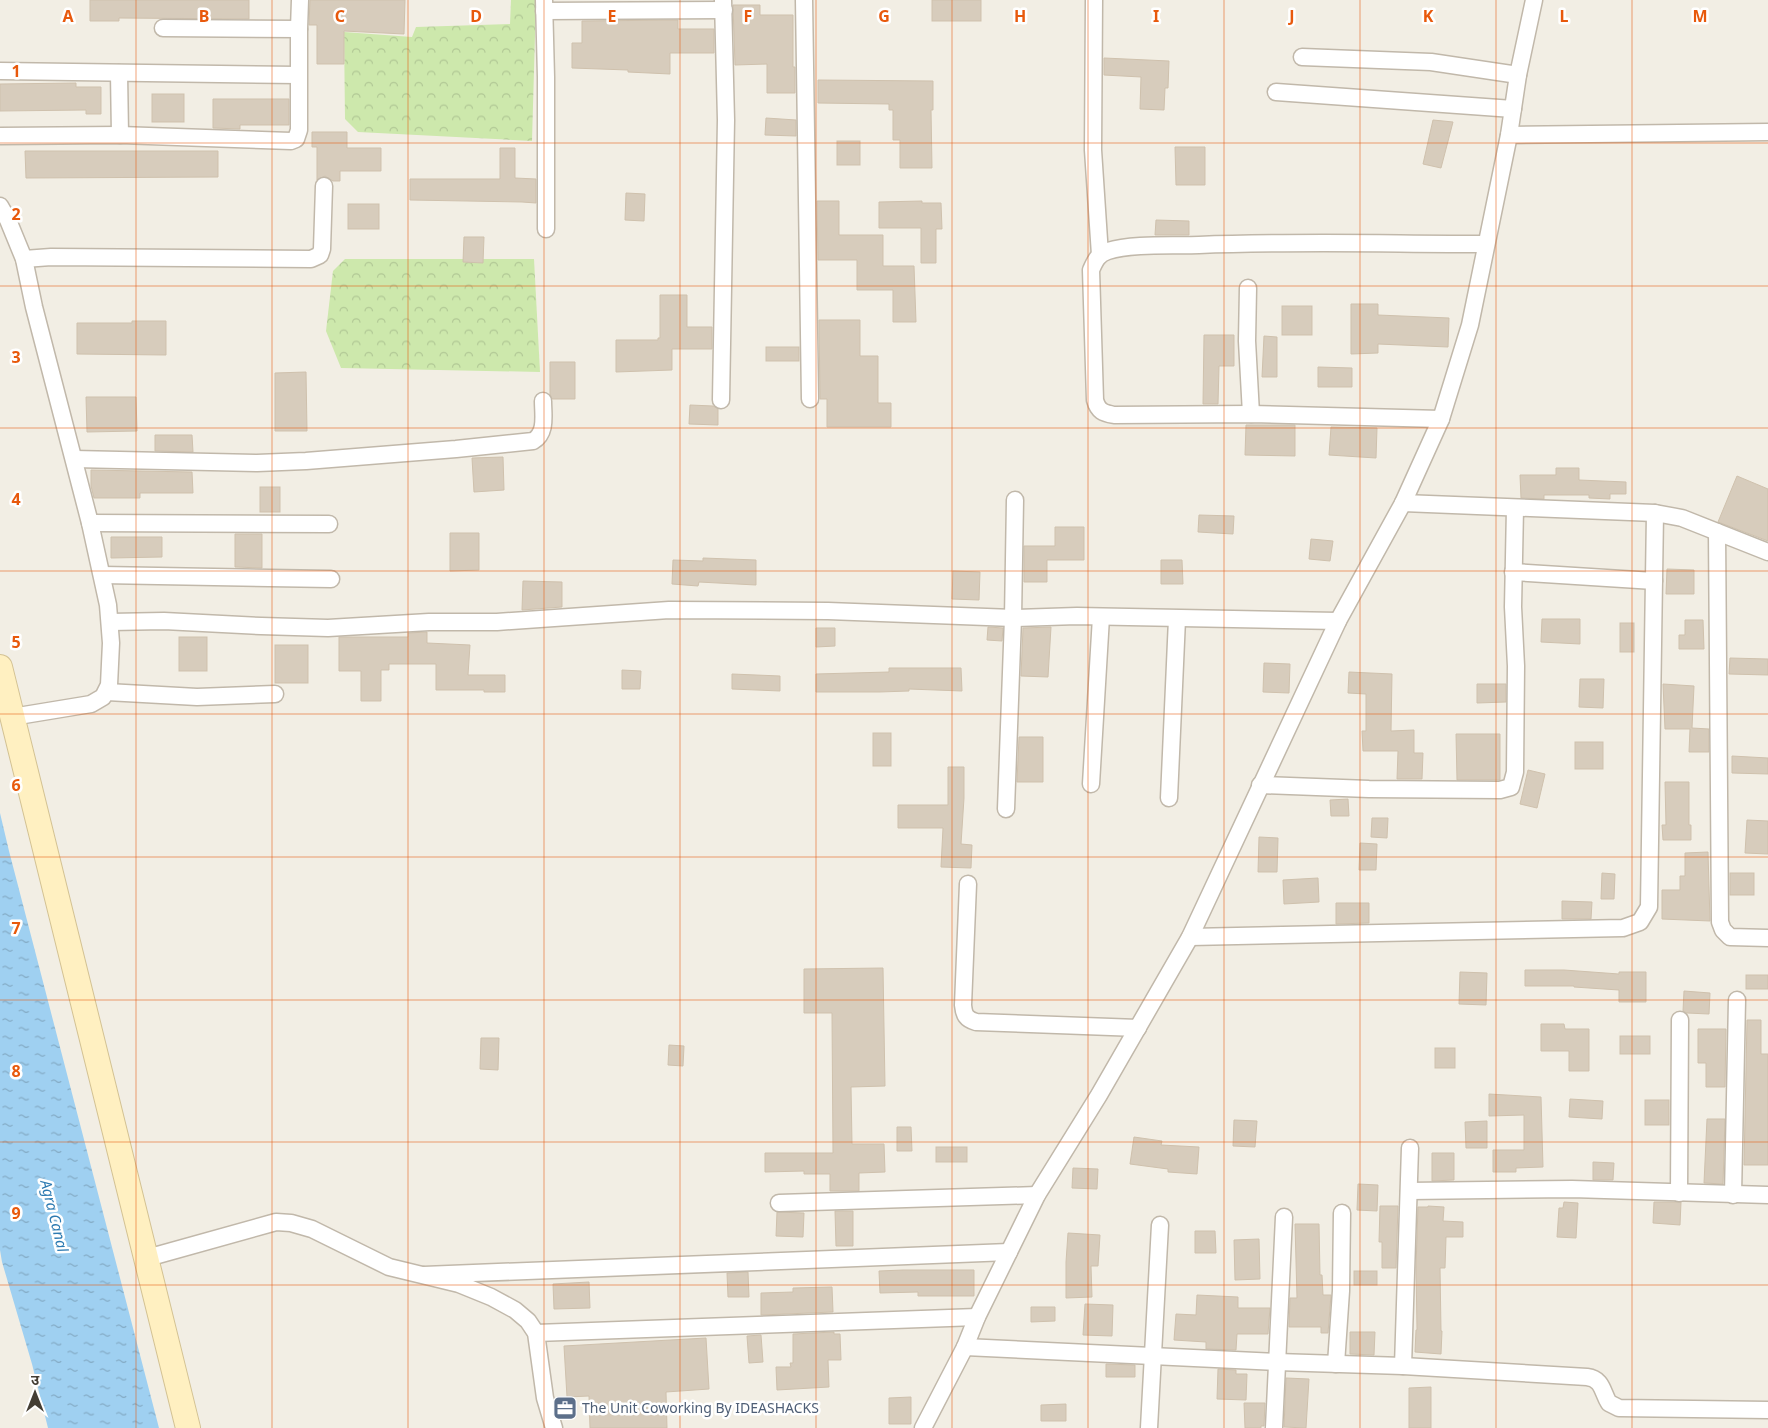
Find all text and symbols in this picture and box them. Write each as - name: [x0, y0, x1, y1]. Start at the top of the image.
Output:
- text: A: [62, 5, 74, 27]
- text: B: [199, 5, 209, 27]
- text: C: [335, 5, 345, 27]
- text: D: [470, 5, 482, 27]
- text: E: [608, 5, 617, 27]
- text: F: [744, 5, 752, 27]
- text: G: [878, 5, 890, 27]
- text: H: [1014, 5, 1026, 27]
- text: I: [1153, 5, 1159, 27]
- text: J: [1287, 5, 1295, 27]
- text: K: [1423, 5, 1434, 27]
- text: L: [1560, 5, 1569, 27]
- text: M: [1692, 5, 1708, 27]
- text: 1: [11, 60, 21, 82]
- text: 2: [11, 203, 21, 225]
- text: 3: [11, 346, 21, 368]
- text: 4: [11, 488, 21, 510]
- text: 5: [11, 631, 21, 653]
- text: 6: [11, 774, 21, 796]
- text: 7: [11, 917, 21, 939]
- text: 8: [11, 1060, 21, 1082]
- water label: Agra Canal: [36, 1177, 74, 1255]
- text: 9: [11, 1202, 21, 1224]
- north arrow: [10, 1368, 60, 1418]
- text: उ: [31, 1370, 40, 1389]
- office icon: The Unit Coworking By IDEASHACKS: [552, 1395, 578, 1421]
- place label: The Unit Coworking By IDEASHACKS: [582, 1398, 819, 1417]

